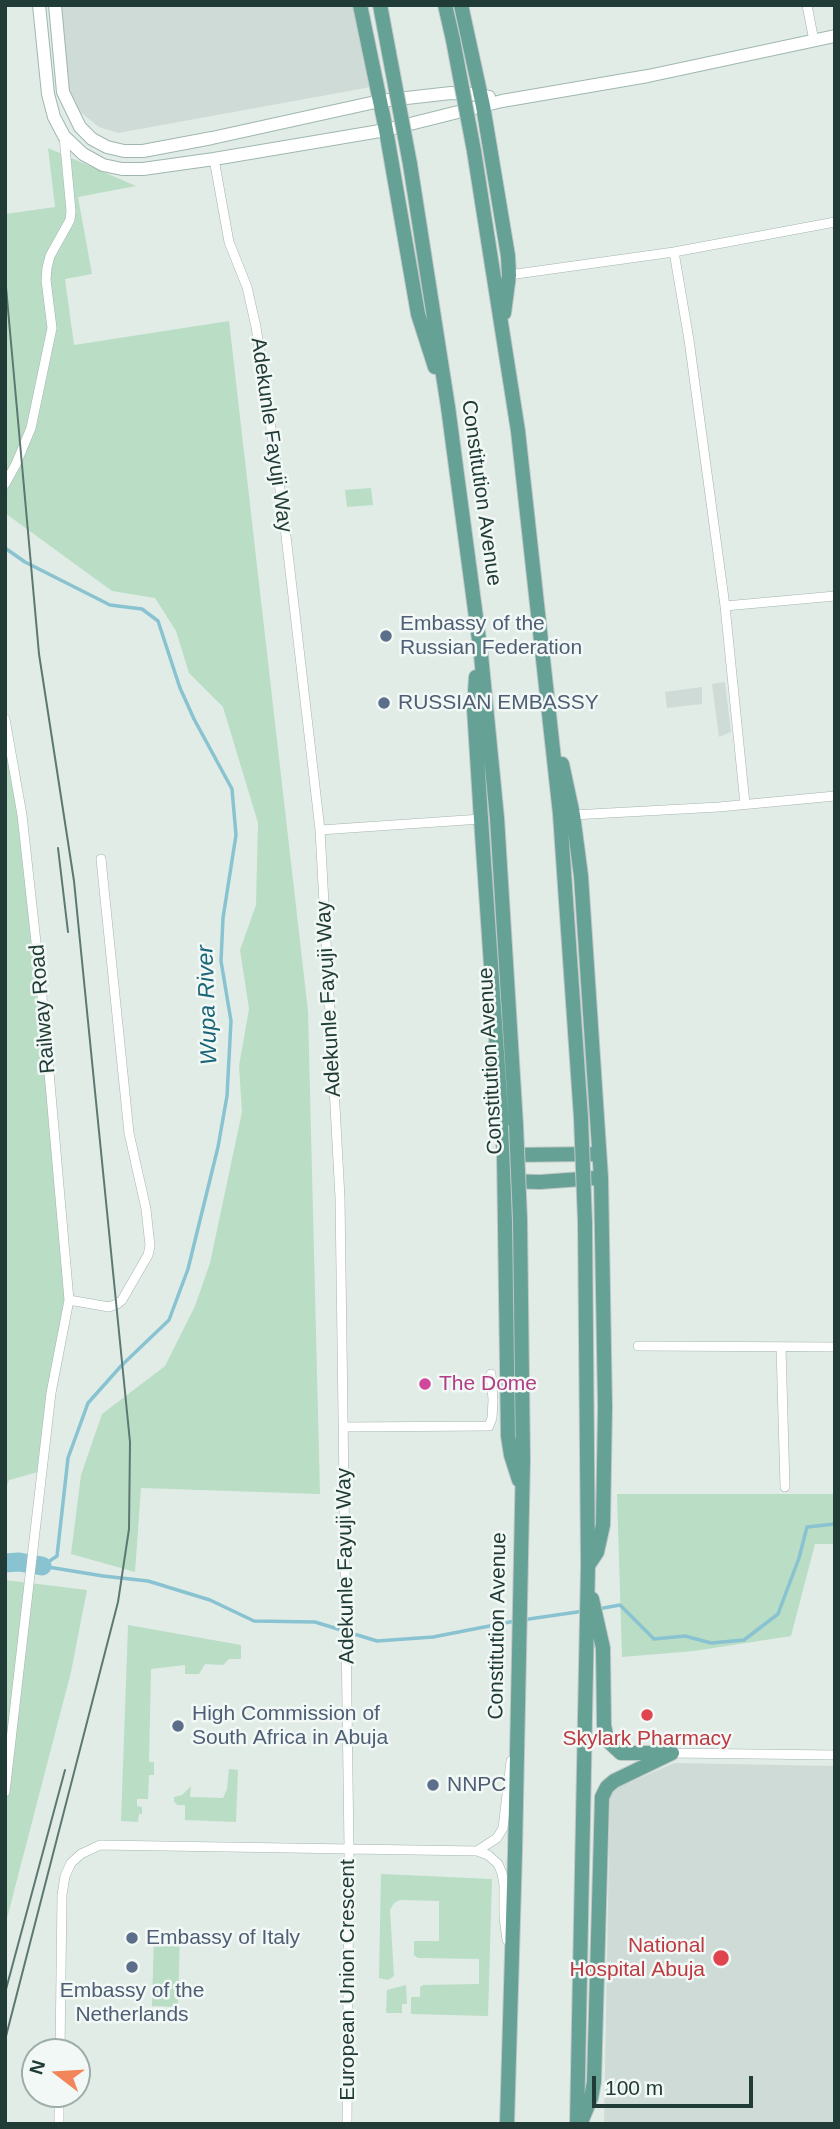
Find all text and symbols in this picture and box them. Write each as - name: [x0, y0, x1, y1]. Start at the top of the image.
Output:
- street label: Adekunle Fayuji Way: [245, 336, 297, 534]
- street label: Constitution Avenue: [455, 398, 507, 588]
- place label: Embassy of the Russian Federation: [400, 611, 582, 661]
- marker: Embassy of the Russian Federation: [378, 628, 394, 644]
- place label: RUSSIAN EMBASSY: [398, 690, 599, 716]
- marker: RUSSIAN EMBASSY: [376, 695, 392, 711]
- street label: Adekunle Fayuji Way: [311, 900, 347, 1098]
- street label: Railway Road: [25, 943, 61, 1075]
- water label: Wupa River: [192, 944, 224, 1066]
- street label: Constitution Avenue: [474, 967, 508, 1155]
- place label: The Dome: [439, 1371, 537, 1397]
- marker: The Dome: [417, 1376, 433, 1392]
- street label: Adekunle Fayuji Way: [332, 1468, 360, 1664]
- street label: Constitution Avenue: [484, 1532, 512, 1720]
- place label: High Commission of South Africa in Abuja: [192, 1701, 388, 1751]
- marker: Skylark Pharmacy: [639, 1707, 655, 1723]
- marker: High Commission of South Africa in Abuja: [170, 1718, 186, 1734]
- place label: Skylark Pharmacy: [562, 1726, 732, 1752]
- place label: NNPC: [447, 1772, 507, 1798]
- marker: NNPC: [425, 1777, 441, 1793]
- street label: European Union Crescent: [335, 1859, 361, 2101]
- place label: Embassy of Italy: [146, 1925, 300, 1951]
- marker: Embassy of Italy: [124, 1930, 140, 1946]
- place label: National Hospital Abuja: [570, 1933, 705, 1983]
- marker: National Hospital Abuja: [711, 1948, 731, 1968]
- marker: Embassy of the Netherlands: [124, 1959, 140, 1975]
- place label: Embassy of the Netherlands: [60, 1978, 204, 2028]
- north arrow: [21, 2038, 91, 2108]
- text: N: [25, 2058, 49, 2077]
- scale bar: [595, 2062, 756, 2106]
- text: 100 m: [605, 2076, 663, 2099]

